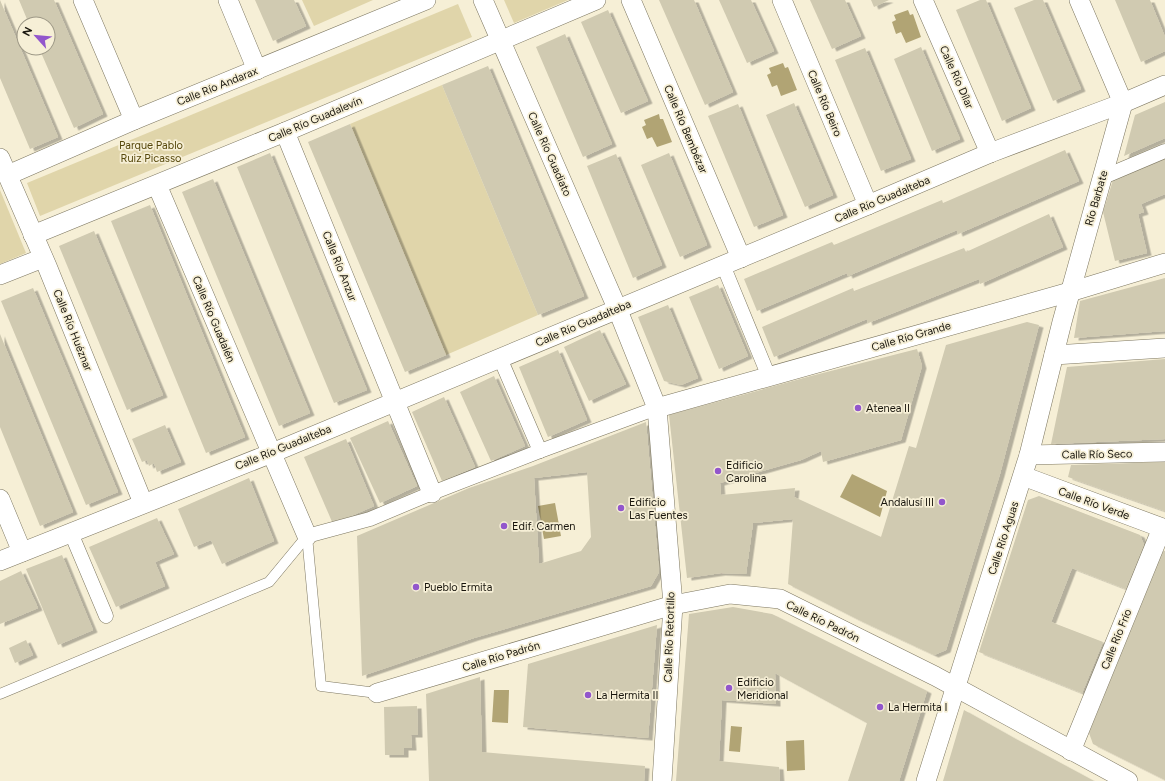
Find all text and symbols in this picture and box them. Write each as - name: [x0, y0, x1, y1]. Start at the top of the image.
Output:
- north arrow: [16, 16, 56, 56]
- text: N: [20, 25, 35, 38]
- street label: Calle Río Dílar: [937, 44, 976, 111]
- street label: Calle Río Andarax: [175, 64, 260, 109]
- street label: Calle Río Beiro: [805, 68, 844, 138]
- street label: Calle Río Bembézar: [661, 83, 710, 176]
- street label: Calle Río Guadalevín: [266, 94, 364, 145]
- street label: Calle Río Guadiato: [525, 110, 574, 198]
- park label: Parque Pablo Ruiz Picasso: [119, 139, 183, 165]
- street label: Río Barbate: [1082, 169, 1111, 227]
- street label: Calle Río Guadalteba: [833, 173, 932, 225]
- street label: Calle Río Anzur: [320, 229, 360, 303]
- street label: Calle Río Guadalén: [190, 274, 238, 364]
- street label: Calle Río Huéznar: [50, 287, 95, 373]
- street label: Calle Río Guadalteba: [534, 297, 633, 349]
- street label: Calle Río Grande: [870, 319, 952, 354]
- place label: Atenea II: [866, 402, 910, 415]
- marker: Atenea II: [853, 403, 863, 413]
- street label: Calle Río Guadalteba: [233, 422, 333, 473]
- street label: Calle Río Seco: [1062, 447, 1132, 462]
- place label: Edificio Carolina: [726, 459, 766, 485]
- marker: Edificio Carolina: [713, 466, 723, 476]
- street label: Calle Río Verde: [1056, 485, 1131, 522]
- place label: Edificio Las Fuentes: [629, 496, 688, 522]
- place label: Andalusí III: [880, 496, 934, 509]
- marker: Andalusí III: [937, 497, 947, 507]
- street label: Calle Río Aguas: [985, 500, 1021, 576]
- marker: Edificio Las Fuentes: [616, 503, 626, 513]
- place label: Edif. Carmen: [512, 520, 575, 533]
- marker: Edif. Carmen: [499, 521, 509, 531]
- place label: Pueblo Ermita: [424, 581, 492, 594]
- marker: Pueblo Ermita: [411, 582, 421, 592]
- street label: Calle Río Retortillo: [661, 591, 678, 683]
- street label: Calle Río Padrón: [784, 598, 862, 645]
- street label: Calle Río Frío: [1098, 607, 1135, 671]
- street label: Calle Río Padrón: [461, 639, 541, 674]
- place label: Edificio Meridional: [737, 676, 788, 702]
- marker: Edificio Meridional: [724, 683, 734, 693]
- place label: La Hermita II: [596, 689, 658, 702]
- marker: La Hermita II: [583, 690, 593, 700]
- place label: La Hermita I: [888, 701, 947, 714]
- marker: La Hermita I: [875, 702, 885, 712]

